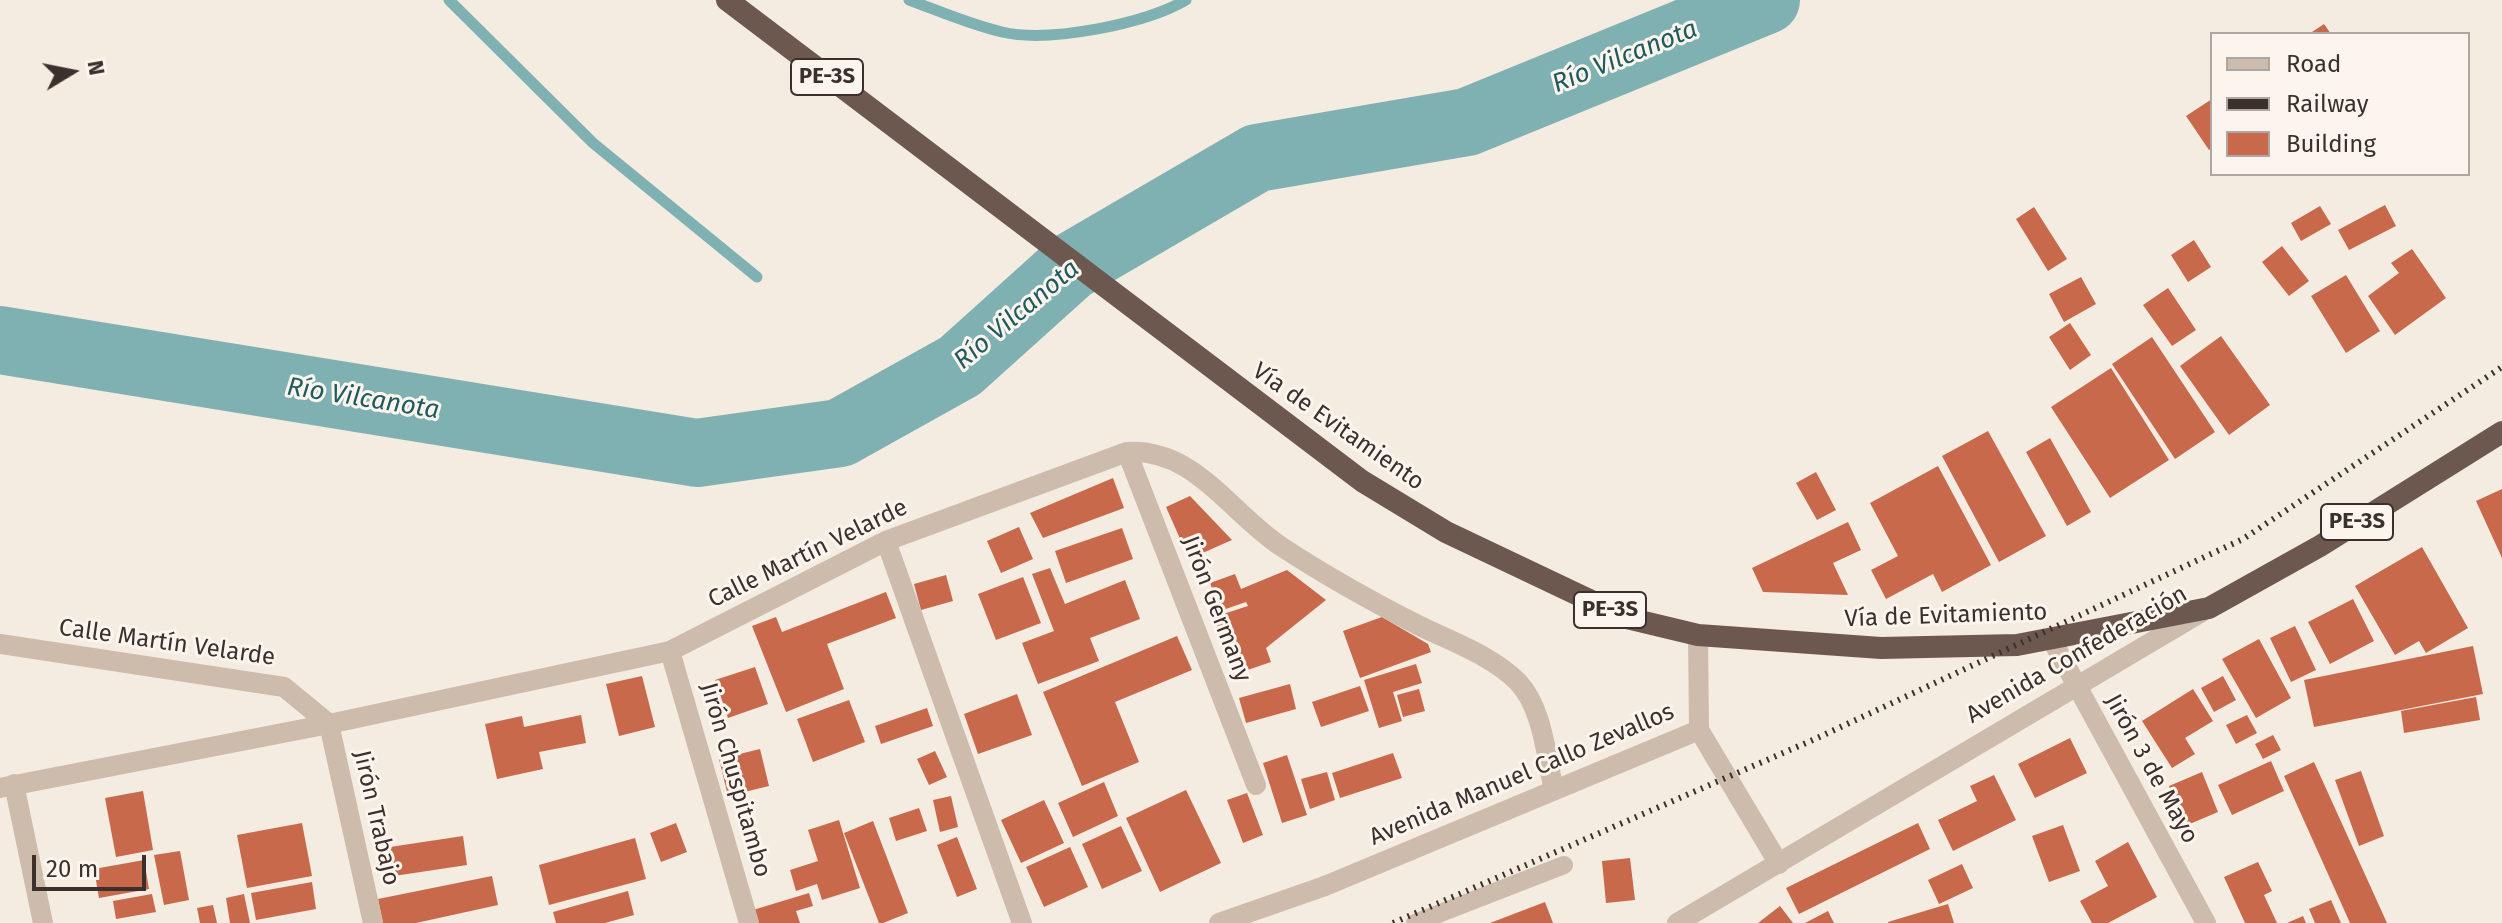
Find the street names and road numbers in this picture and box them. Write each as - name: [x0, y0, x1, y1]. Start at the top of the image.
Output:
- road number: PE-3S: [791, 59, 863, 95]
- street label: Vía de Evitamiento: [1247, 357, 1429, 497]
- street label: Calle Martín Velarde: [704, 493, 912, 615]
- road number: PE-3S: [2321, 504, 2393, 540]
- street label: Jirón Germany: [1175, 532, 1257, 686]
- street label: Avenida Confederación: [1961, 580, 2193, 730]
- road number: PE-3S: [1574, 592, 1646, 628]
- street label: Vía de Evitamiento: [1844, 598, 2048, 634]
- street label: Calle Martín Velarde: [57, 614, 277, 672]
- street label: Jirón Chuspitambo: [693, 679, 777, 881]
- street label: Jirón 3 de Mayo: [2098, 689, 2204, 849]
- street label: Avenida Manuel Callo Zevallos: [1365, 698, 1679, 852]
- street label: Jirón Trabajo: [346, 748, 406, 888]

